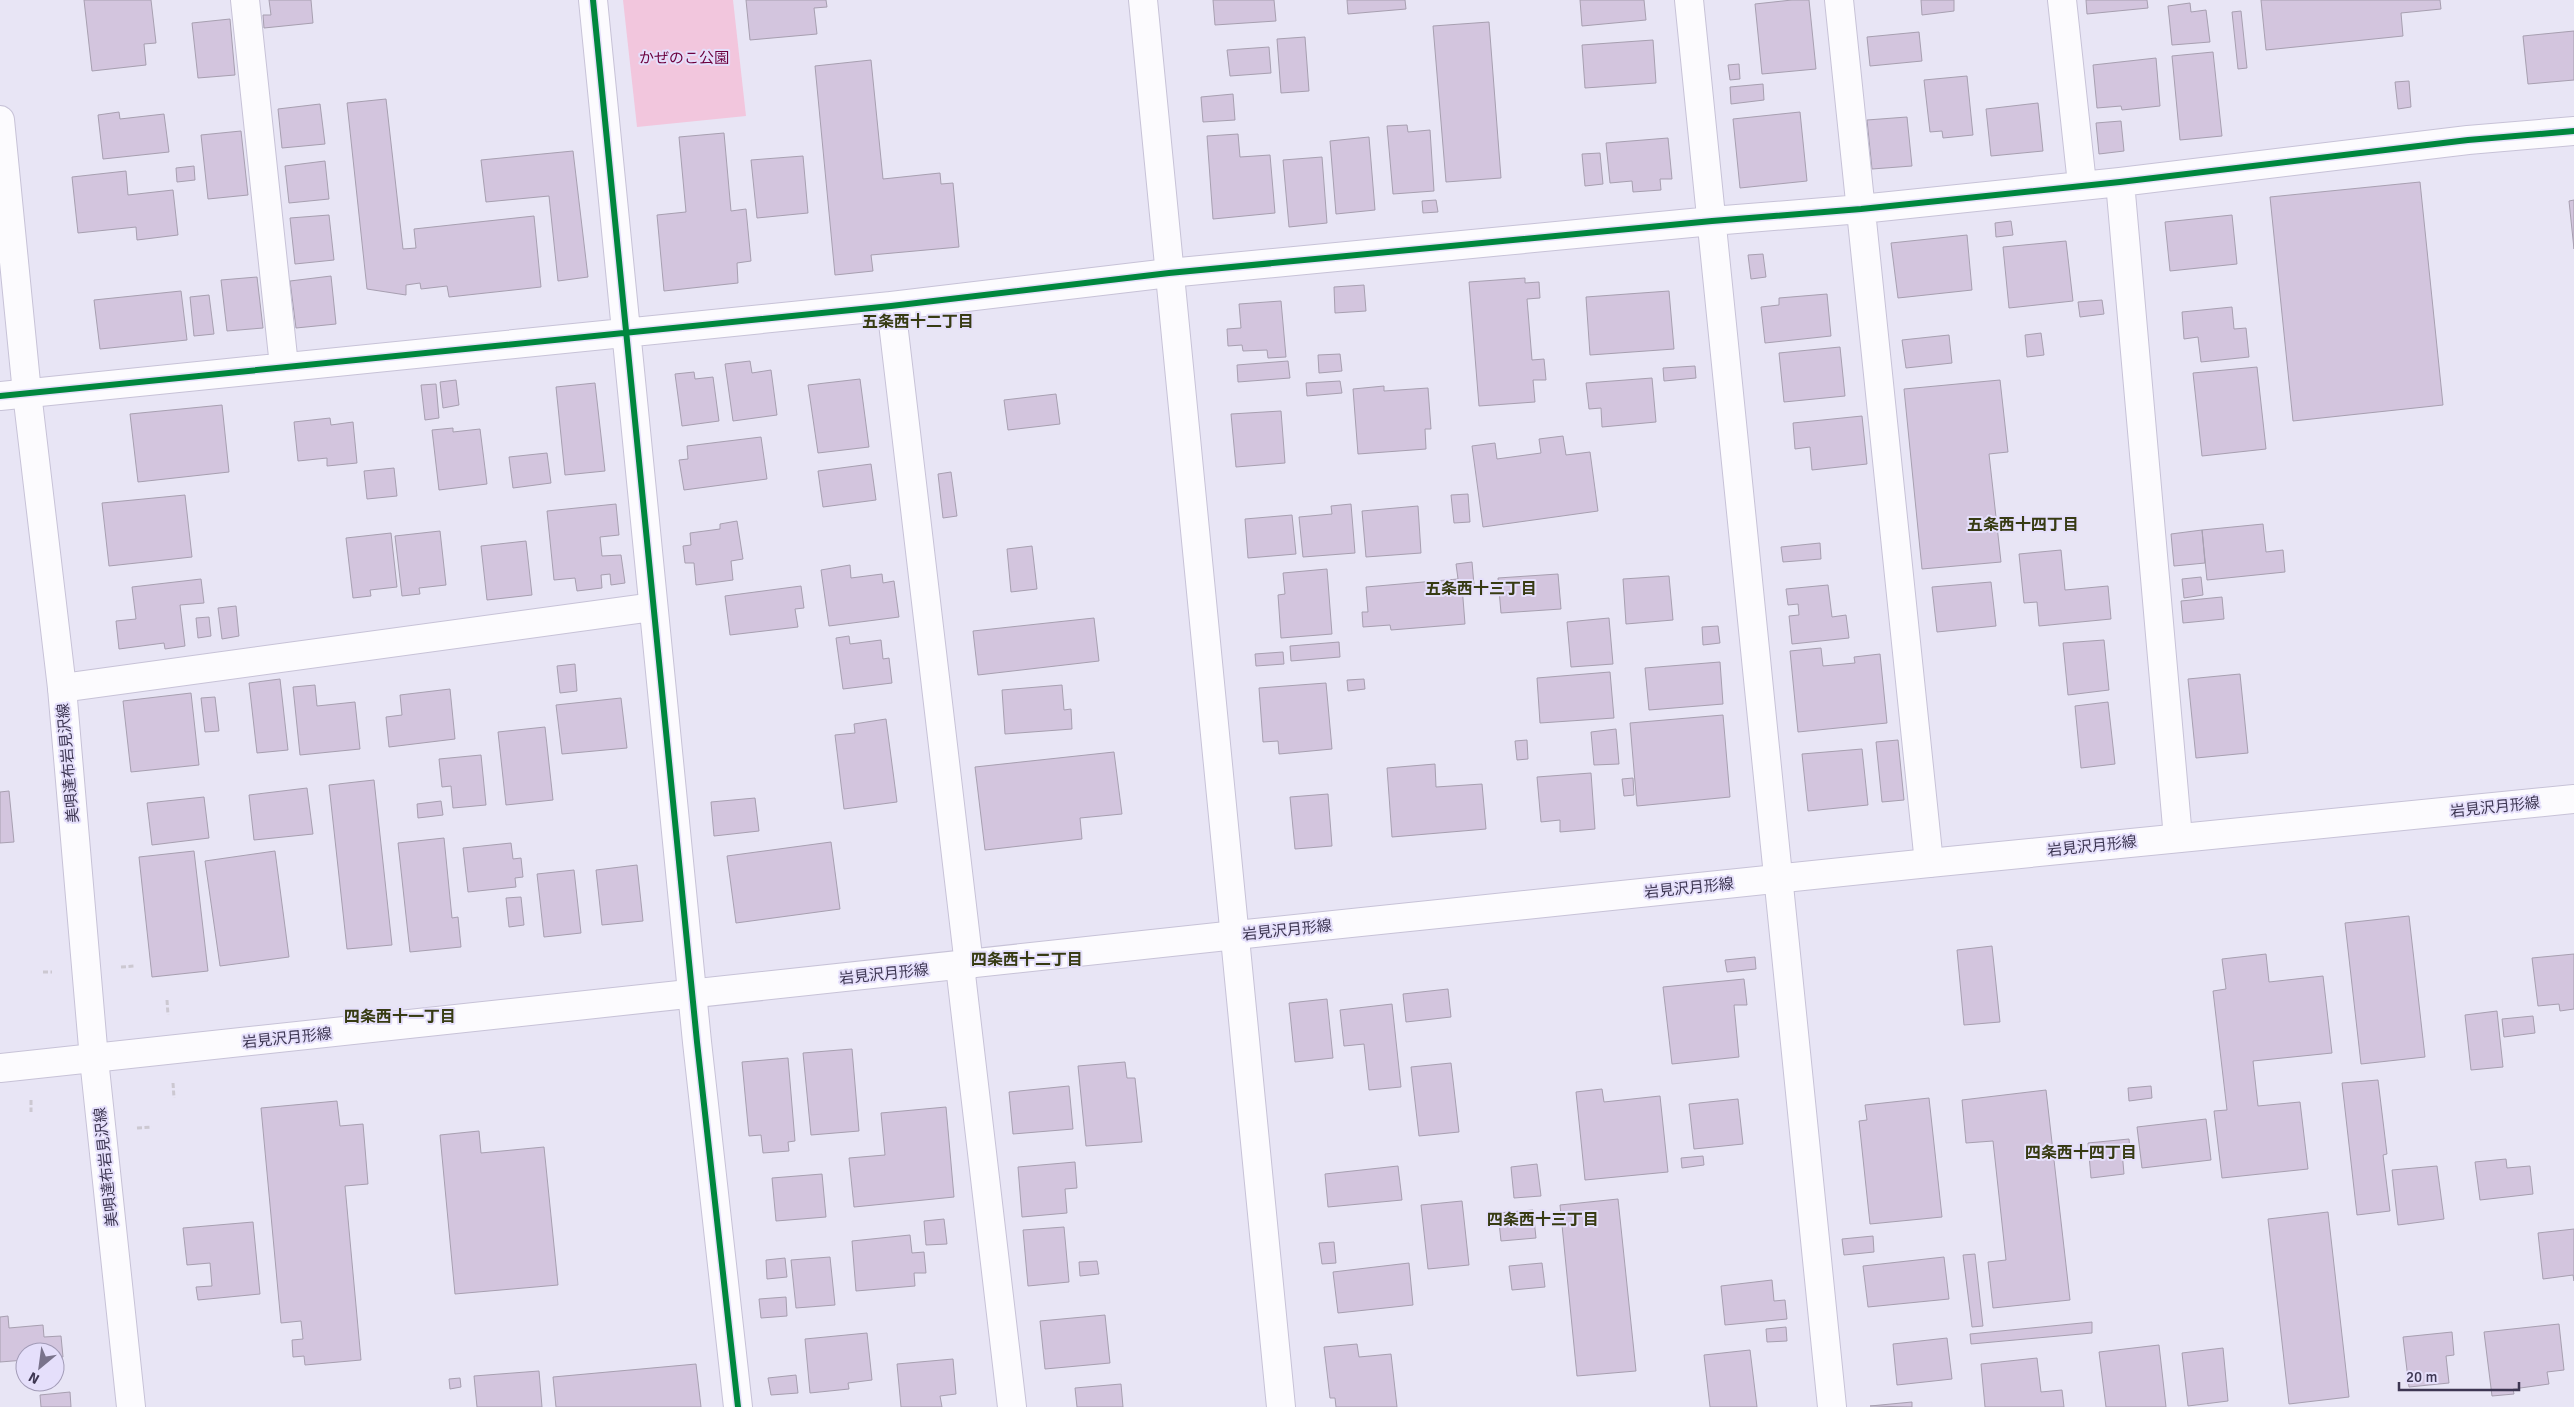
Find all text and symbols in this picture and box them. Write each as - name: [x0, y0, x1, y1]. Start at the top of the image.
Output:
- park label: かぜのこ公園: [639, 49, 729, 67]
- district label: 五条西十二丁目: [862, 312, 974, 332]
- district label: 五条西十四丁目: [1967, 515, 2079, 535]
- district label: 五条西十三丁目: [1425, 579, 1537, 599]
- street label: 美唄達布岩見沢線: [54, 702, 82, 824]
- street label: 岩見沢月形線: [2449, 793, 2541, 821]
- street label: 岩見沢月形線: [2046, 832, 2138, 860]
- street label: 岩見沢月形線: [1643, 874, 1735, 902]
- street label: 岩見沢月形線: [1241, 916, 1333, 944]
- district label: 四条西十二丁目: [971, 950, 1083, 970]
- street label: 岩見沢月形線: [838, 960, 930, 988]
- district label: 四条西十一丁目: [344, 1007, 456, 1027]
- street label: 岩見沢月形線: [241, 1024, 333, 1052]
- street label: 美唄達布岩見沢線: [91, 1106, 121, 1228]
- district label: 四条西十四丁目: [2025, 1143, 2137, 1163]
- district label: 四条西十三丁目: [1487, 1210, 1599, 1230]
- north arrow: [15, 1342, 65, 1392]
- scale bar: [2399, 1360, 2519, 1392]
- text: N: [26, 1368, 42, 1388]
- text: 20 m: [2406, 1368, 2437, 1386]

